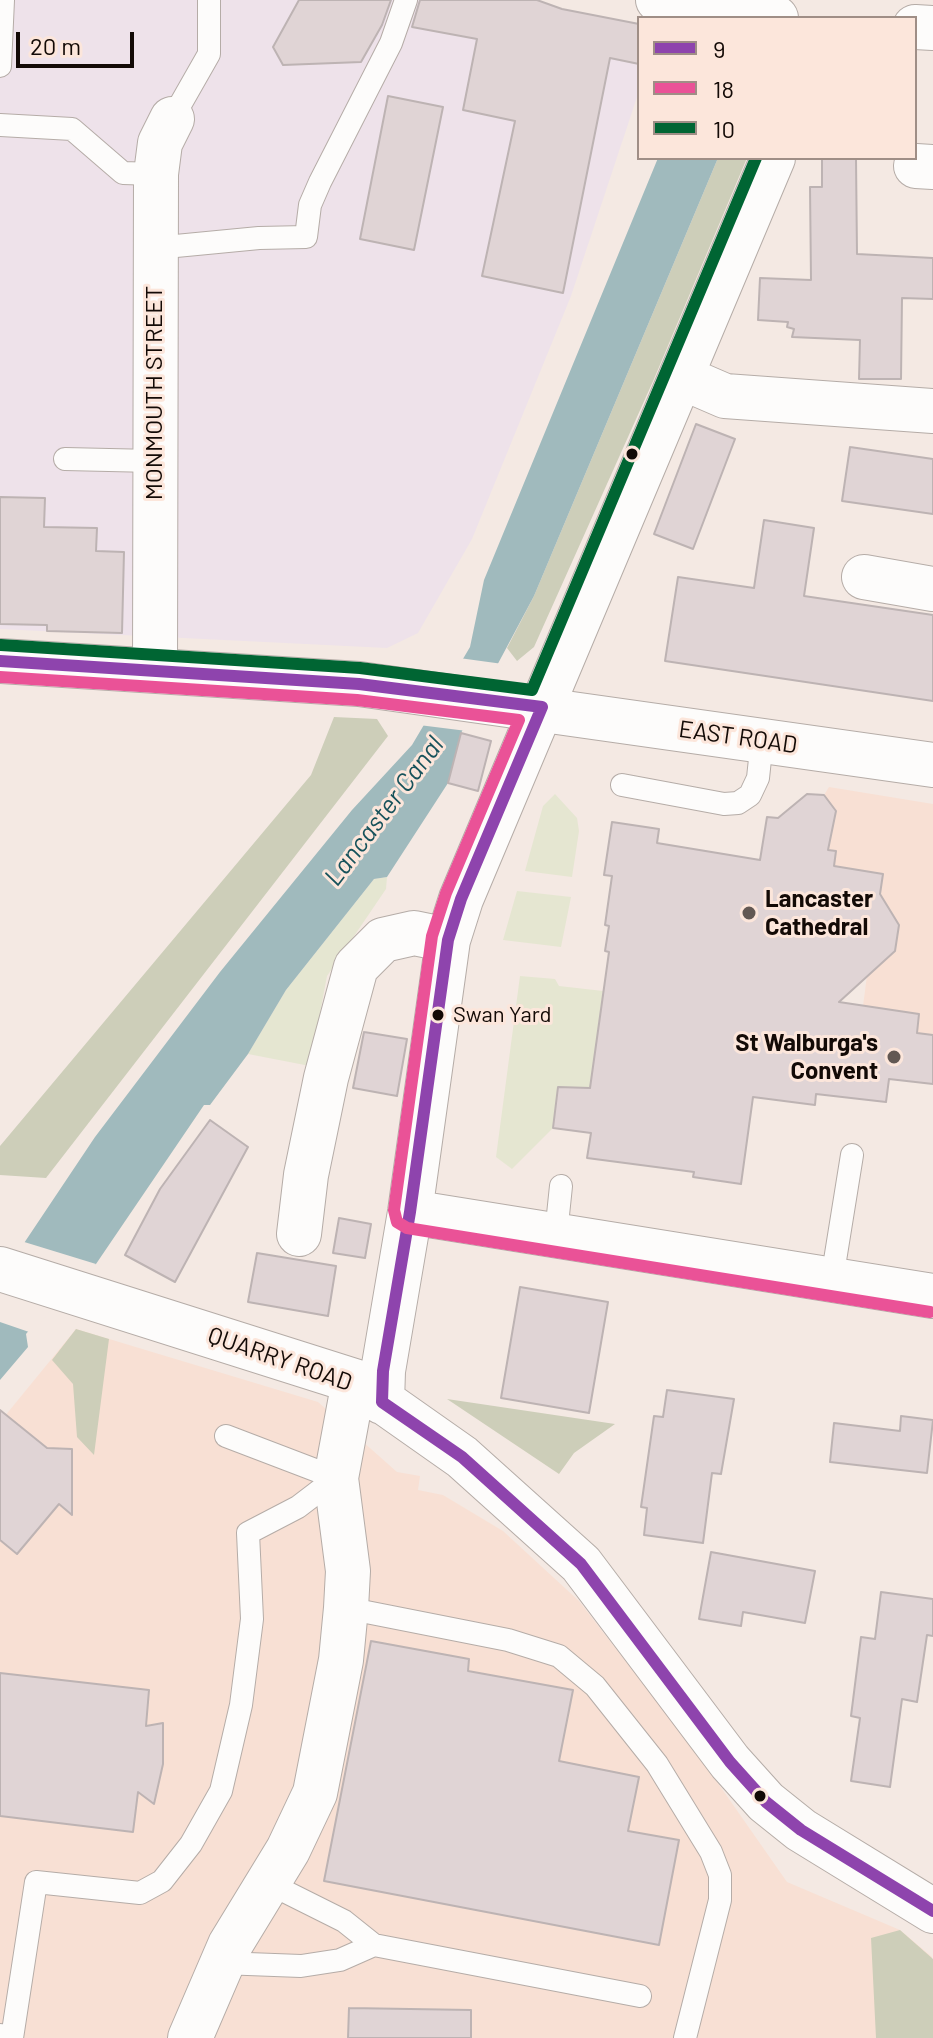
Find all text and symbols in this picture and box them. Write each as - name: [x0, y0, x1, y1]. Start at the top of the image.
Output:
- scale bar: [20, 16, 138, 66]
- legend: [637, 16, 917, 160]
- text: 20 m: [30, 31, 81, 60]
- text: 9: [713, 34, 726, 63]
- text: 18: [713, 74, 734, 103]
- text: 10: [713, 114, 735, 143]
- street label: MONMOUTH STREET: [140, 286, 168, 500]
- unlabelled marker: [624, 446, 640, 462]
- street label: EAST ROAD: [677, 714, 799, 760]
- water label: Lancaster Canal: [318, 730, 450, 892]
- place label: Lancaster Cathedral: [765, 885, 873, 941]
- marker: Lancaster Cathedral: [740, 904, 758, 922]
- place label: Swan Yard: [453, 1002, 552, 1028]
- marker: Swan Yard: [430, 1007, 446, 1023]
- place label: St Walburga's Convent: [735, 1029, 878, 1085]
- marker: St Walburga's Convent: [885, 1048, 903, 1066]
- street label: QUARRY ROAD: [204, 1321, 356, 1397]
- unlabelled marker: [752, 1788, 768, 1804]

